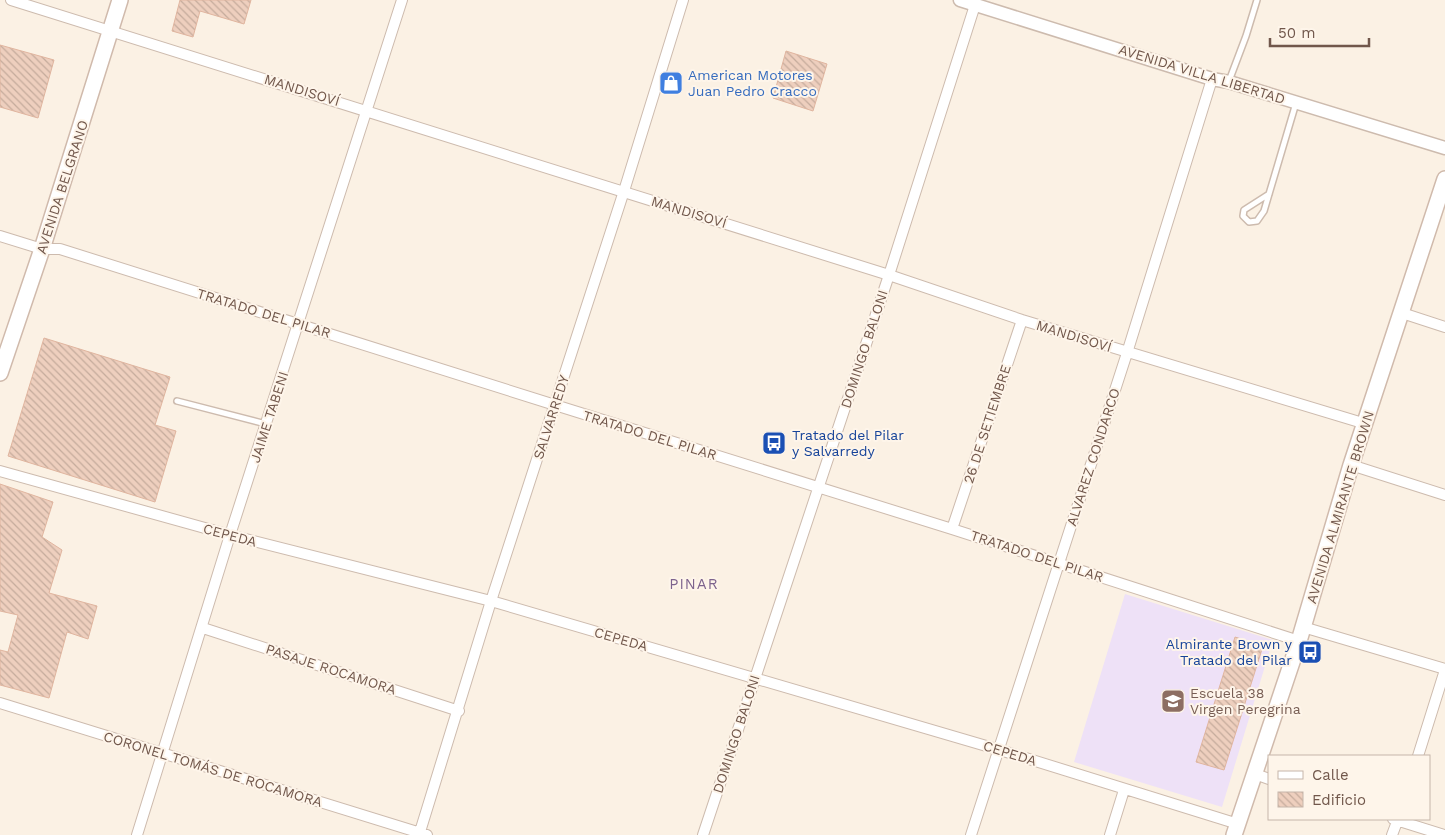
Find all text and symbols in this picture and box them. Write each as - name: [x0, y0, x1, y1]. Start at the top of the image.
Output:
- scale bar: [1270, 15, 1369, 47]
- text: 50 m: [1278, 24, 1315, 42]
- street label: AVENIDA VILLA LIBERTAD: [1117, 41, 1287, 107]
- place label: American Motores Juan Pedro Cracco: [688, 67, 817, 99]
- shop icon: American Motores Juan Pedro Cracco: [658, 70, 684, 96]
- street label: MANDISOVÍ: [262, 71, 342, 109]
- street label: AVENIDA BELGRANO: [33, 118, 91, 256]
- street label: MANDISOVÍ: [649, 193, 729, 231]
- street label: TRATADO DEL PILAR: [195, 285, 333, 341]
- street label: DOMINGO BALONI: [837, 288, 891, 410]
- street label: MANDISOVÍ: [1034, 317, 1114, 355]
- street label: 26 DE SETIEMBRE: [960, 362, 1014, 485]
- street label: JAIME TABENI: [247, 369, 291, 465]
- street label: SALVARREDY: [530, 373, 572, 461]
- street label: ALVAREZ CONDARCO: [1063, 386, 1123, 528]
- street label: TRATADO DEL PILAR: [581, 407, 719, 463]
- street label: AVENIDA ALMIRANTE BROWN: [1303, 409, 1377, 605]
- place label: Tratado del Pilar y Salvarredy: [792, 427, 904, 459]
- bus stop icon: Tratado del Pilar y Salvarredy: [761, 430, 787, 456]
- street label: CEPEDA: [201, 520, 259, 550]
- street label: TRATADO DEL PILAR: [968, 527, 1106, 585]
- district label: PINAR: [669, 575, 719, 593]
- street label: CEPEDA: [592, 624, 650, 654]
- place label: Almirante Brown y Tratado del Pilar: [1166, 636, 1293, 668]
- bus stop icon: Almirante Brown y Tratado del Pilar: [1297, 639, 1323, 665]
- street label: PASAJE ROCAMORA: [264, 640, 398, 698]
- street label: DOMINGO BALONI: [709, 673, 763, 795]
- place label: Escuela 38 Virgen Peregrina: [1190, 685, 1301, 717]
- school or university icon: Escuela 38 Virgen Peregrina: [1160, 688, 1186, 714]
- street label: CORONEL TOMÁS DE ROCAMORA: [102, 728, 324, 810]
- street label: CEPEDA: [981, 737, 1039, 769]
- legend: [1268, 755, 1430, 820]
- text: Calle: [1312, 766, 1349, 784]
- text: Edificio: [1312, 791, 1366, 809]

